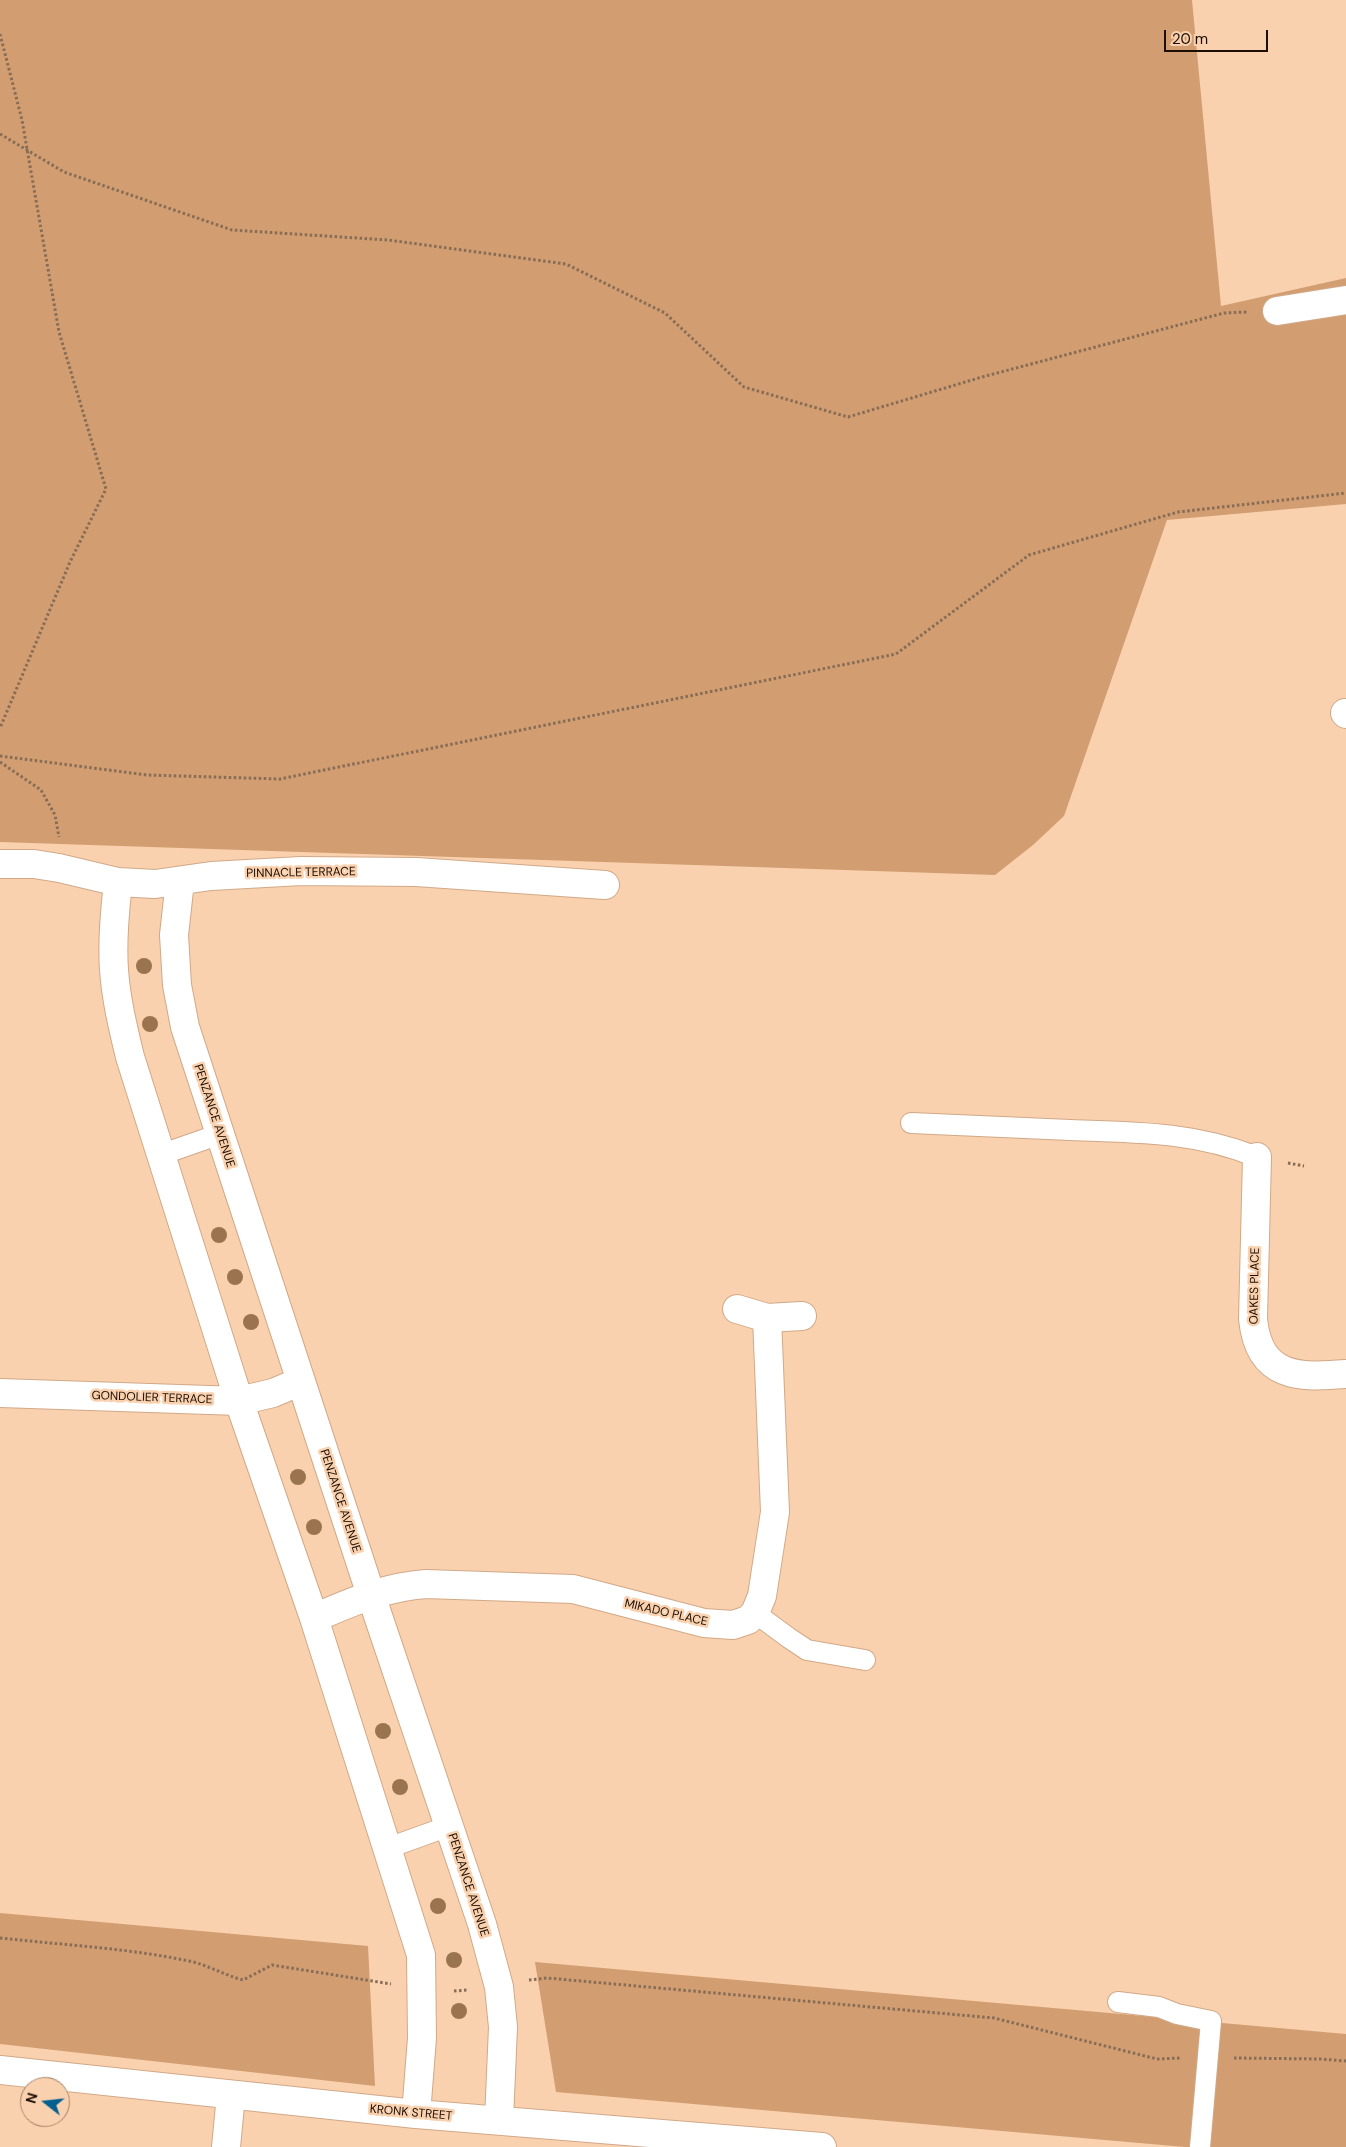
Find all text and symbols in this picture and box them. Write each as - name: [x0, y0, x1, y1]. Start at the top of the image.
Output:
- scale bar: [1166, 20, 1270, 52]
- text: 20 m: [1172, 29, 1208, 49]
- street label: PINNACLE TERRACE: [246, 865, 356, 881]
- street label: PENZANCE AVENUE: [190, 1062, 238, 1170]
- street label: OAKES PLACE: [1247, 1248, 1263, 1324]
- street label: GONDOLIER TERRACE: [91, 1389, 213, 1407]
- street label: PENZANCE AVENUE: [316, 1447, 364, 1555]
- street label: MIKADO PLACE: [623, 1596, 709, 1630]
- street label: PENZANCE AVENUE: [444, 1831, 492, 1939]
- north arrow: [20, 2077, 70, 2127]
- text: N: [21, 2091, 42, 2106]
- street label: KRONK STREET: [369, 2102, 453, 2124]

